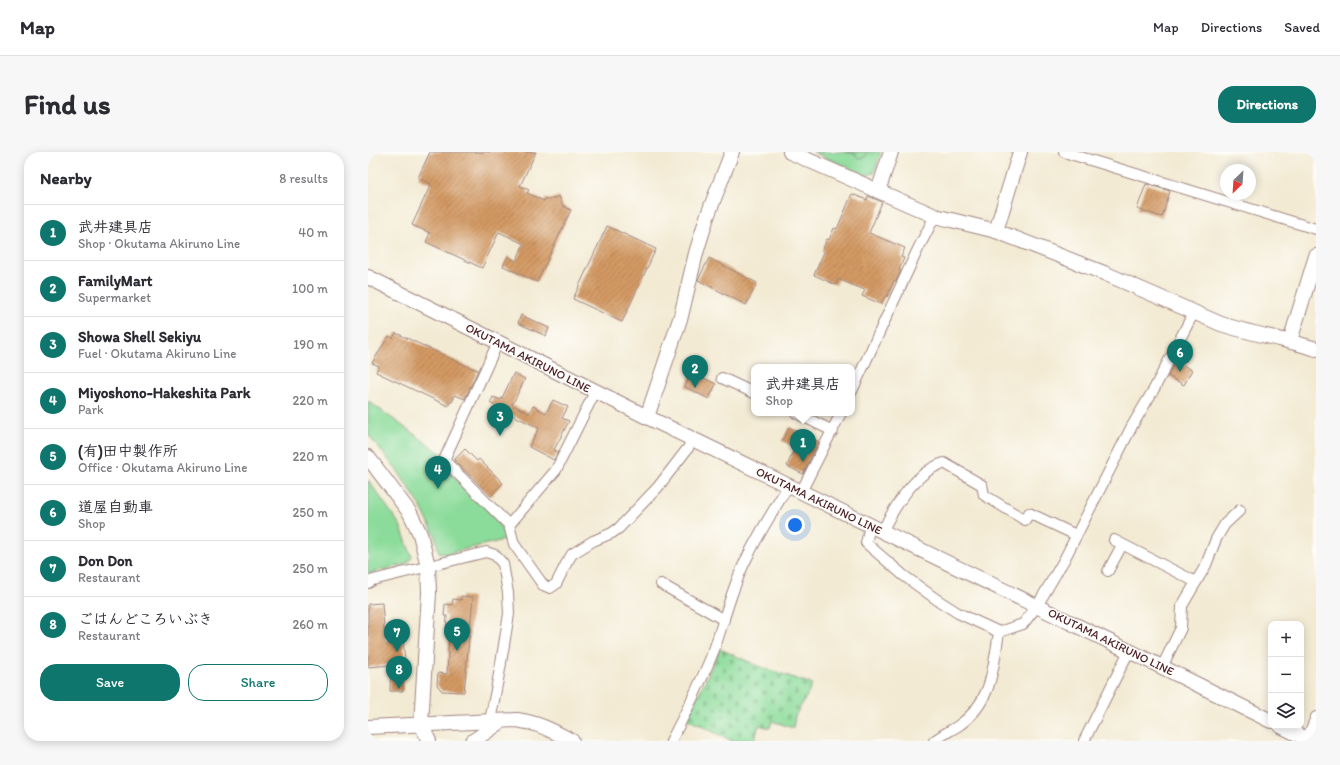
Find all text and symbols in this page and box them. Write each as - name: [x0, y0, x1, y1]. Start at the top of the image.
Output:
- text: Map: [20, 16, 55, 39]
- text: Map: [1153, 19, 1179, 36]
- text: Directions: [1201, 19, 1262, 36]
- text: Saved: [1284, 19, 1320, 36]
- button: Directions: [1218, 86, 1316, 123]
- text: Find us: [24, 87, 111, 121]
- north arrow: [1220, 164, 1256, 200]
- text: Nearby: [40, 168, 92, 188]
- text: 8 results: [279, 171, 328, 186]
- text: 武井建具店: [78, 218, 153, 236]
- text: 1: [50, 225, 56, 240]
- text: 40 m: [298, 225, 328, 240]
- text: Shop · Okutama Akiruno Line: [78, 236, 240, 251]
- text: FamilyMart: [78, 272, 152, 290]
- text: 2: [50, 281, 56, 296]
- text: 100 m: [292, 281, 328, 296]
- text: Supermarket: [78, 290, 151, 305]
- street label: OKUTAMA AKIRUNO LINE: [463, 320, 593, 396]
- text: Showa Shell Sekiyu: [78, 328, 201, 346]
- text: 3: [49, 337, 57, 352]
- text: 190 m: [293, 337, 328, 352]
- pin: 6: [1167, 339, 1193, 372]
- text: Fuel · Okutama Akiruno Line: [78, 346, 236, 361]
- pin: 2: [682, 355, 708, 388]
- popup: [751, 364, 855, 416]
- text: 武井建具店: [765, 375, 841, 393]
- text: Miyoshono-Hakeshita Park: [78, 384, 250, 402]
- text: 4: [49, 393, 57, 408]
- text: 220 m: [292, 393, 328, 408]
- text: Shop: [765, 393, 793, 408]
- text: Park: [78, 402, 104, 417]
- pin: 3: [487, 403, 513, 436]
- pin: 1: [790, 429, 816, 462]
- text: (有)田中製作所: [78, 442, 178, 460]
- text: 5: [50, 449, 56, 464]
- text: 220 m: [292, 449, 328, 464]
- pin: 4: [425, 456, 451, 489]
- text: Office · Okutama Akiruno Line: [78, 460, 247, 475]
- street label: OKUTAMA AKIRUNO LINE: [754, 464, 885, 538]
- text: 道屋自動車: [78, 498, 153, 516]
- text: 6: [50, 505, 56, 520]
- text: 250 m: [292, 505, 328, 520]
- your location: [785, 515, 805, 535]
- text: Shop: [78, 516, 105, 531]
- text: Don Don: [78, 552, 133, 570]
- text: 7: [50, 561, 56, 576]
- text: 250 m: [292, 561, 328, 576]
- text: Restaurant: [78, 570, 140, 585]
- street label: OKUTAMA AKIRUNO LINE: [1046, 605, 1177, 679]
- text: ごはんどころいぶき: [78, 610, 213, 628]
- text: 8: [49, 617, 57, 632]
- text: 260 m: [292, 617, 328, 632]
- pin: 5: [444, 618, 470, 651]
- pin: 7: [384, 619, 410, 652]
- map controls: [1268, 621, 1304, 729]
- button: +: [1268, 621, 1304, 657]
- text: Restaurant: [78, 628, 140, 643]
- pin: 8: [386, 656, 412, 689]
- button: −: [1268, 657, 1304, 693]
- button: Save: [40, 664, 180, 701]
- button: Share: [188, 664, 328, 701]
- button: layers: [1268, 693, 1304, 729]

